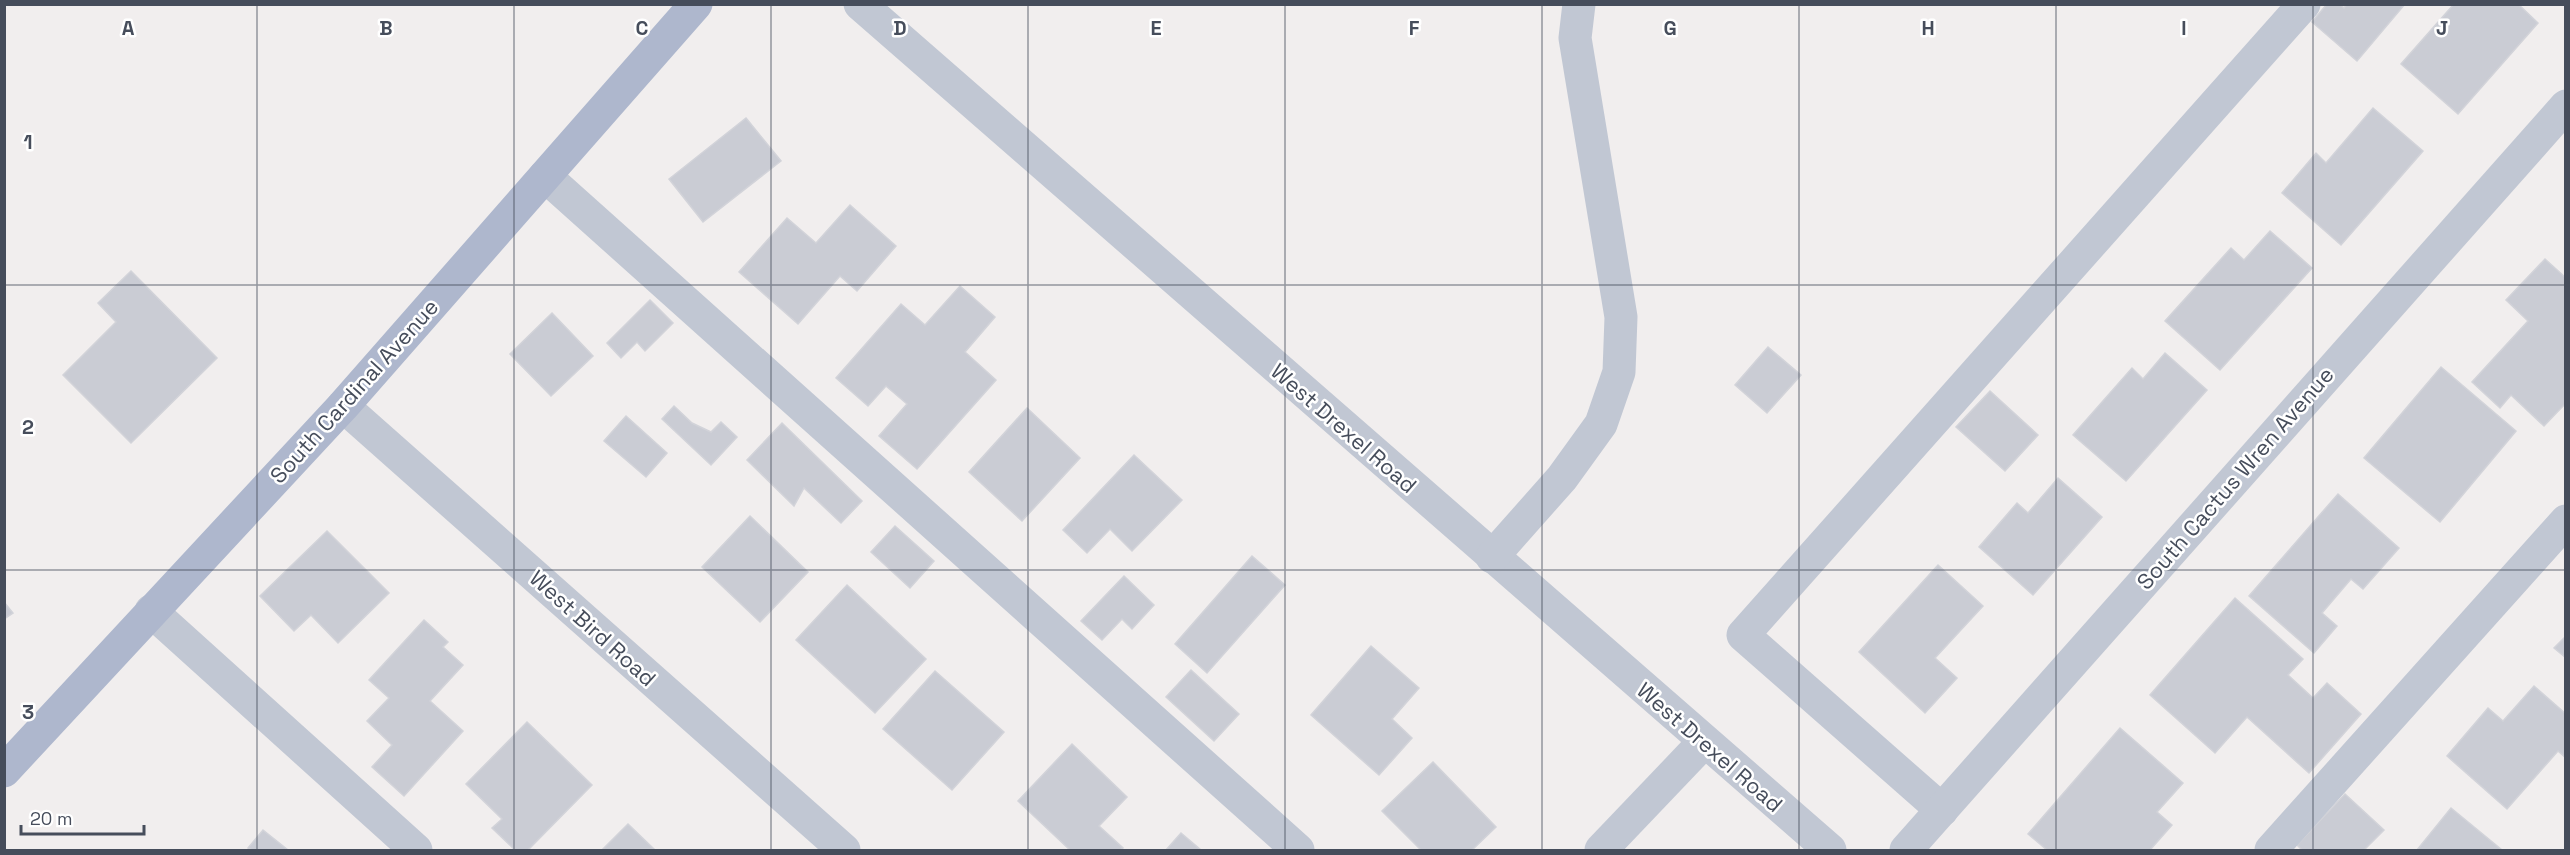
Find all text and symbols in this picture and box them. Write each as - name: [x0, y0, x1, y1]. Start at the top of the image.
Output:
- text: A: [122, 15, 135, 41]
- text: B: [379, 15, 393, 41]
- text: C: [636, 15, 649, 41]
- text: D: [893, 15, 907, 41]
- text: E: [1150, 15, 1162, 41]
- text: F: [1409, 15, 1420, 41]
- text: G: [1663, 15, 1677, 41]
- text: H: [1921, 15, 1935, 41]
- text: I: [2181, 15, 2187, 41]
- text: J: [2436, 15, 2448, 41]
- text: 1: [23, 129, 33, 155]
- street label: South Cardinal Avenue: [264, 293, 444, 489]
- street label: West Drexel Road: [1265, 357, 1423, 499]
- street label: South Cactus Wren Avenue: [2131, 361, 2339, 595]
- text: 2: [22, 414, 34, 440]
- street label: West Bird Road: [524, 564, 662, 692]
- street label: West Drexel Road: [1631, 676, 1789, 818]
- text: 3: [22, 699, 34, 725]
- scale bar: [21, 798, 144, 836]
- text: 20 m: [30, 807, 73, 830]

